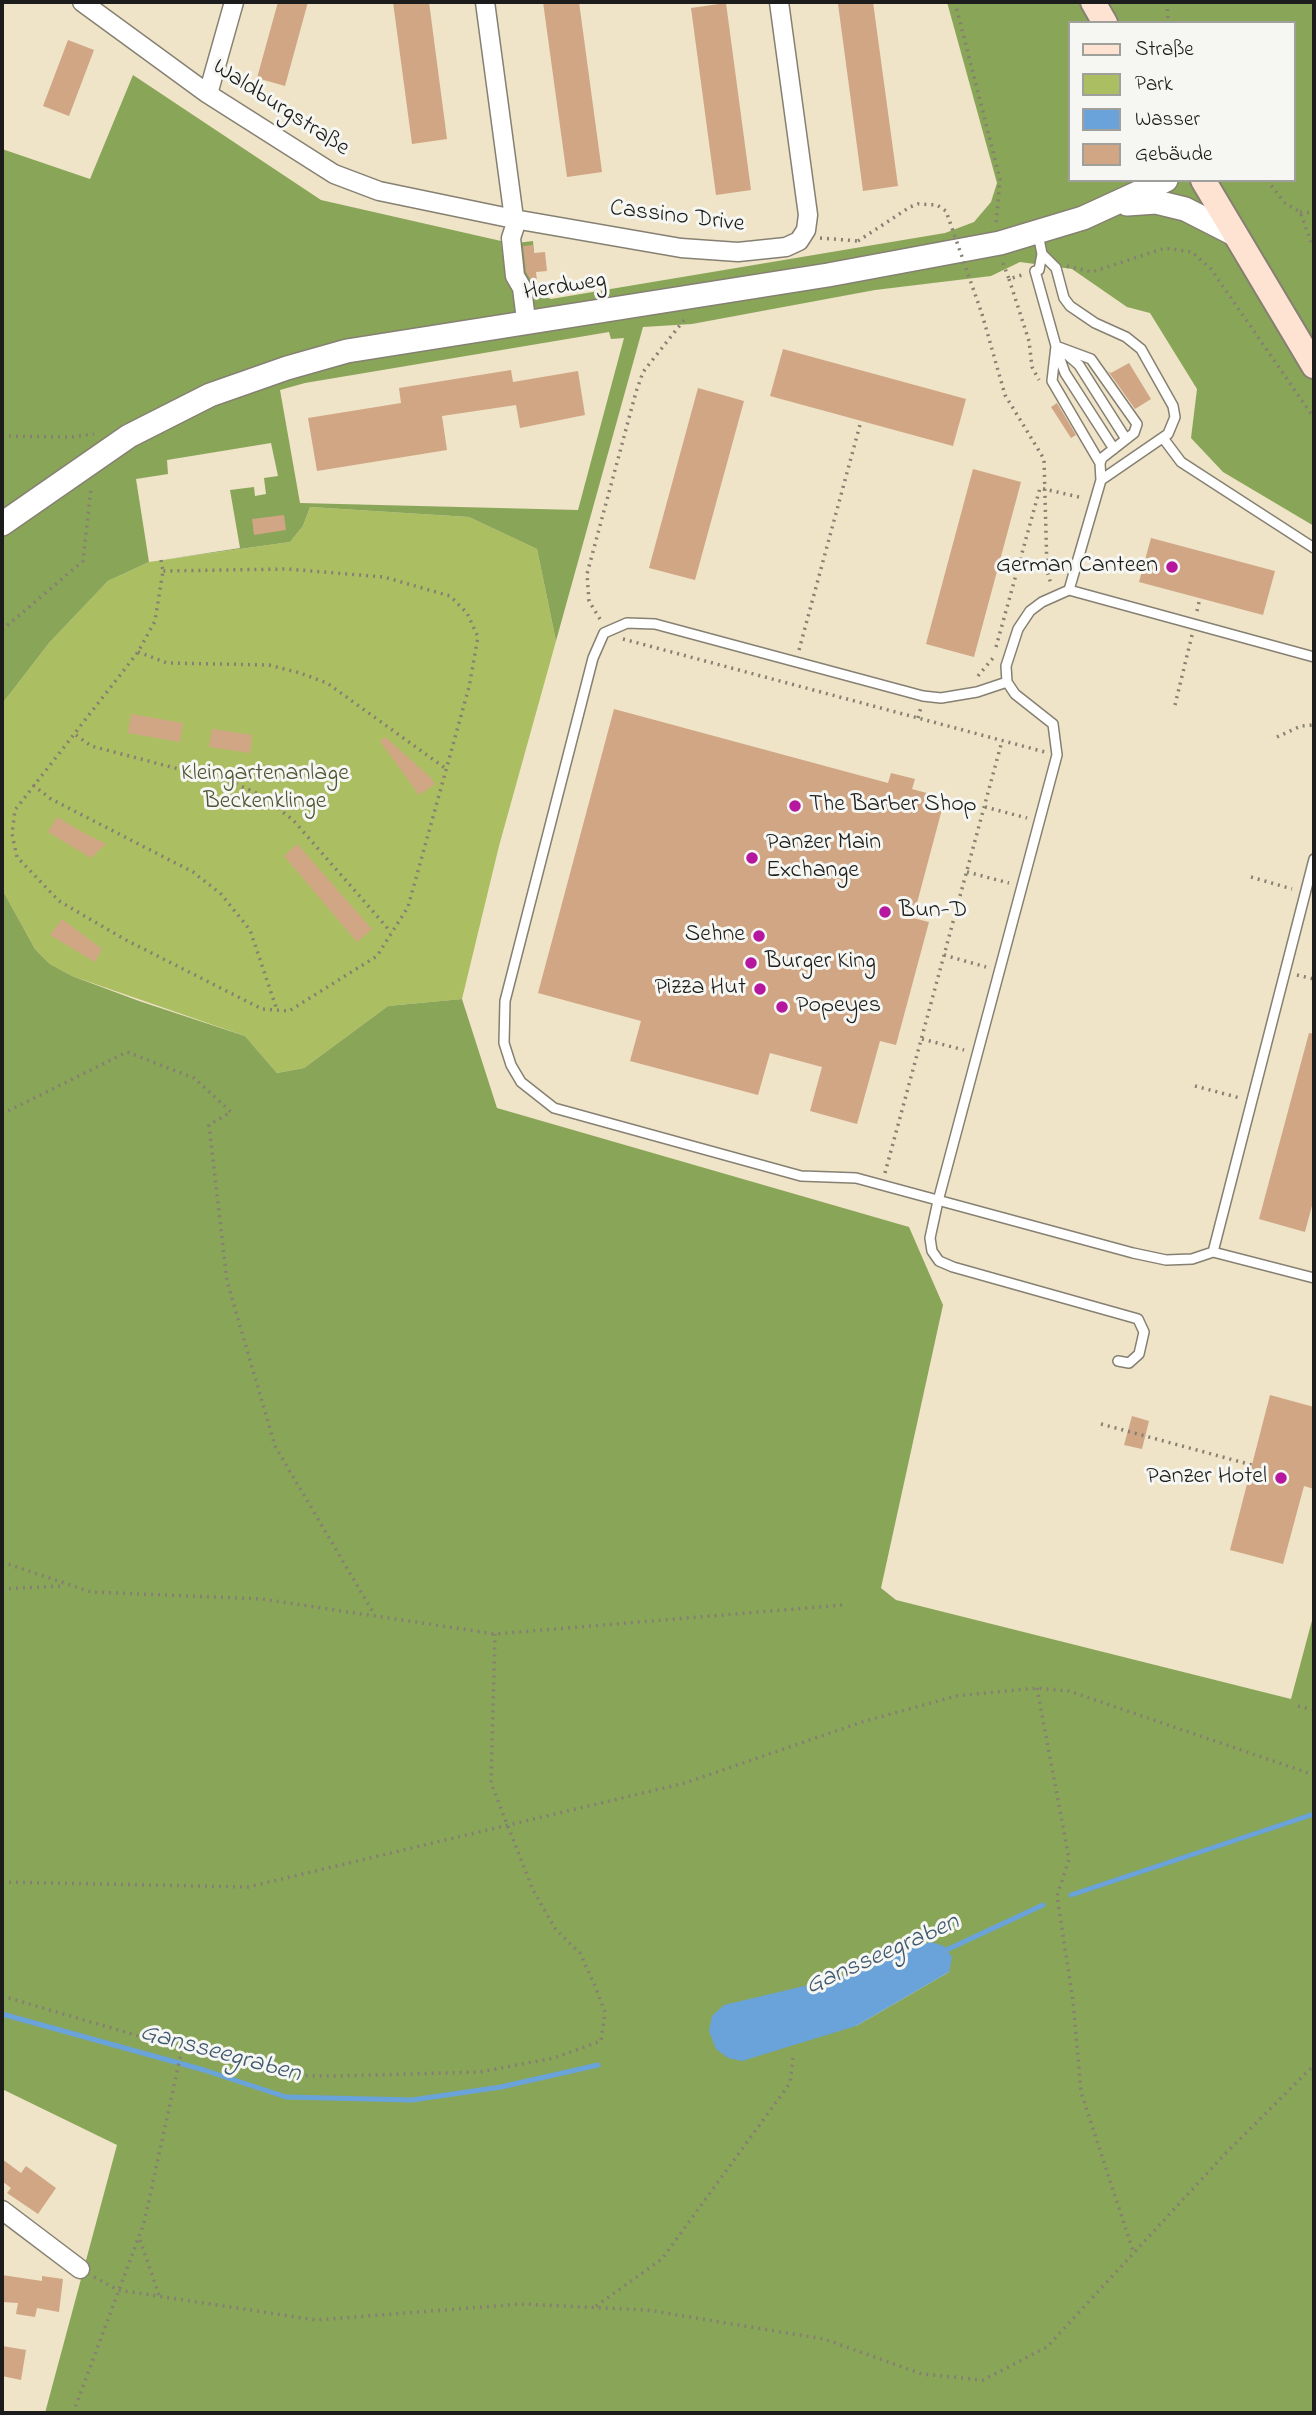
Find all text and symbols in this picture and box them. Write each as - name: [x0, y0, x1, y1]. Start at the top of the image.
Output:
- legend: [1068, 21, 1295, 182]
- text: Straße: [1135, 35, 1194, 65]
- street label: Waldburgstraße: [206, 54, 354, 164]
- text: Park: [1135, 70, 1173, 100]
- text: Wasser: [1135, 105, 1200, 135]
- text: Gebäude: [1135, 140, 1212, 170]
- street label: Cassino Drive: [608, 195, 746, 241]
- street label: Herdweg: [522, 267, 608, 309]
- place label: German Canteen: [996, 553, 1158, 581]
- marker: German Canteen: [1164, 559, 1180, 575]
- park label: Kleingartenanlage Beckenklinge: [181, 761, 349, 817]
- place label: The Barber Shop: [809, 792, 977, 820]
- marker: The Barber Shop: [787, 798, 803, 814]
- place label: Panzer Main Exchange: [766, 830, 881, 886]
- marker: Panzer Main Exchange: [744, 850, 760, 866]
- place label: Bun-D: [899, 898, 967, 926]
- marker: Bun-D: [877, 904, 893, 920]
- place label: Sehne: [685, 922, 745, 950]
- marker: Sehne: [751, 928, 767, 944]
- place label: Burger King: [765, 949, 876, 977]
- marker: Burger King: [743, 955, 759, 971]
- place label: Pizza Hut: [654, 975, 746, 1003]
- marker: Pizza Hut: [752, 981, 768, 997]
- place label: Popeyes: [796, 993, 881, 1021]
- marker: Popeyes: [774, 999, 790, 1015]
- place label: Panzer Hotel: [1146, 1464, 1267, 1492]
- marker: Panzer Hotel: [1273, 1470, 1289, 1486]
- water label: Gansseegraben: [801, 1908, 965, 2004]
- water label: Gansseegraben: [136, 2019, 304, 2091]

